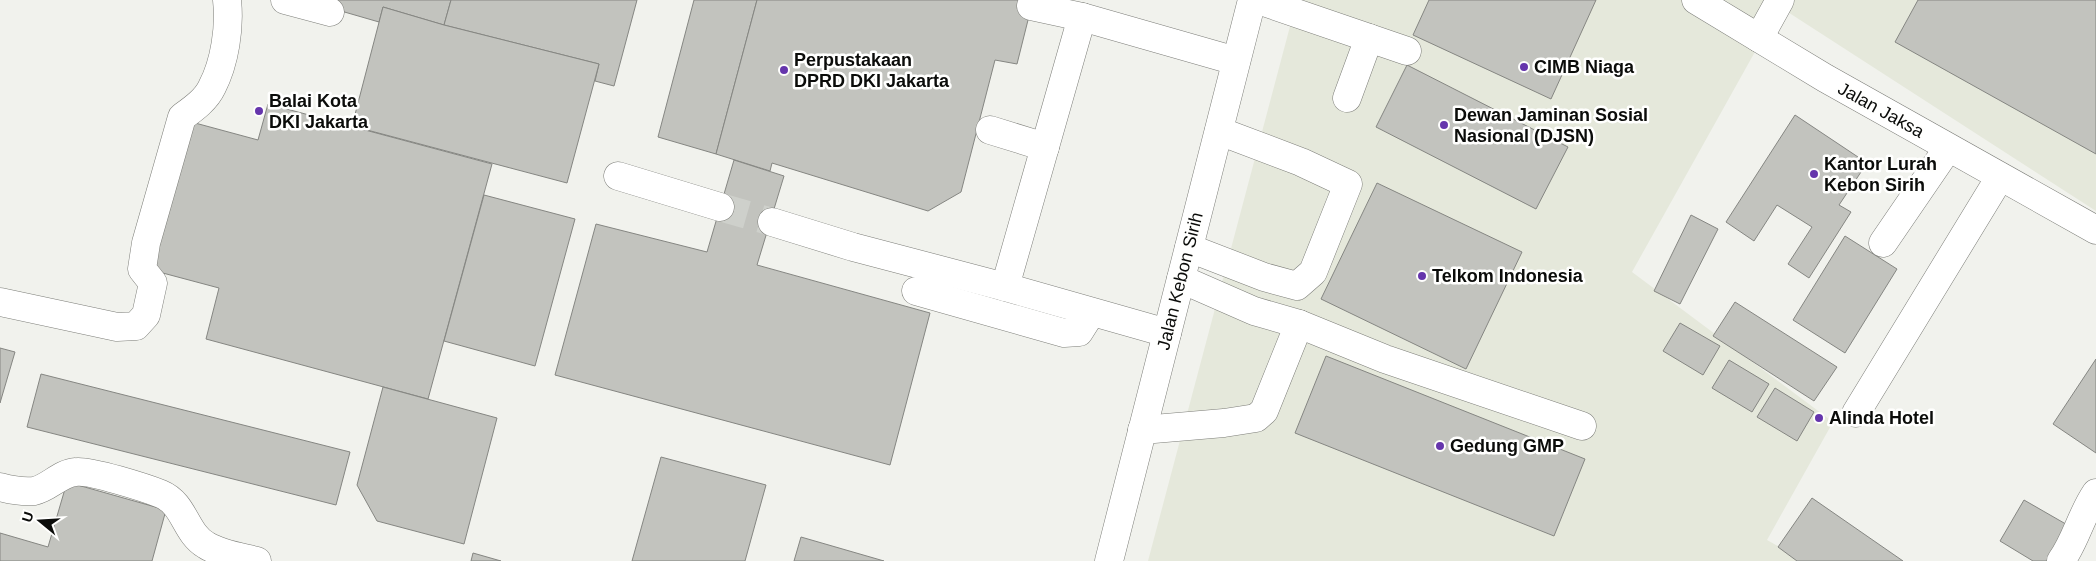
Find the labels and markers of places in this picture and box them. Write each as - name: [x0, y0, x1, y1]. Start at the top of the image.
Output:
- place label: Perpustakaan DPRD DKI Jakarta: [794, 50, 950, 91]
- place label: CIMB Niaga: [1534, 57, 1635, 77]
- marker: CIMB Niaga: [1518, 61, 1530, 73]
- marker: Perpustakaan DPRD DKI Jakarta: [778, 64, 790, 76]
- place label: Balai Kota DKI Jakarta: [269, 91, 369, 132]
- marker: Balai Kota DKI Jakarta: [253, 105, 265, 117]
- place label: Dewan Jaminan Sosial Nasional (DJSN): [1454, 105, 1648, 146]
- marker: Dewan Jaminan Sosial Nasional (DJSN): [1438, 119, 1450, 131]
- place label: Kantor Lurah Kebon Sirih: [1824, 154, 1937, 195]
- marker: Kantor Lurah Kebon Sirih: [1808, 168, 1820, 180]
- place label: Telkom Indonesia: [1432, 266, 1584, 286]
- marker: Telkom Indonesia: [1416, 270, 1428, 282]
- place label: Alinda Hotel: [1829, 408, 1934, 428]
- marker: Alinda Hotel: [1813, 412, 1825, 424]
- place label: Gedung GMP: [1450, 436, 1564, 456]
- marker: Gedung GMP: [1434, 440, 1446, 452]

